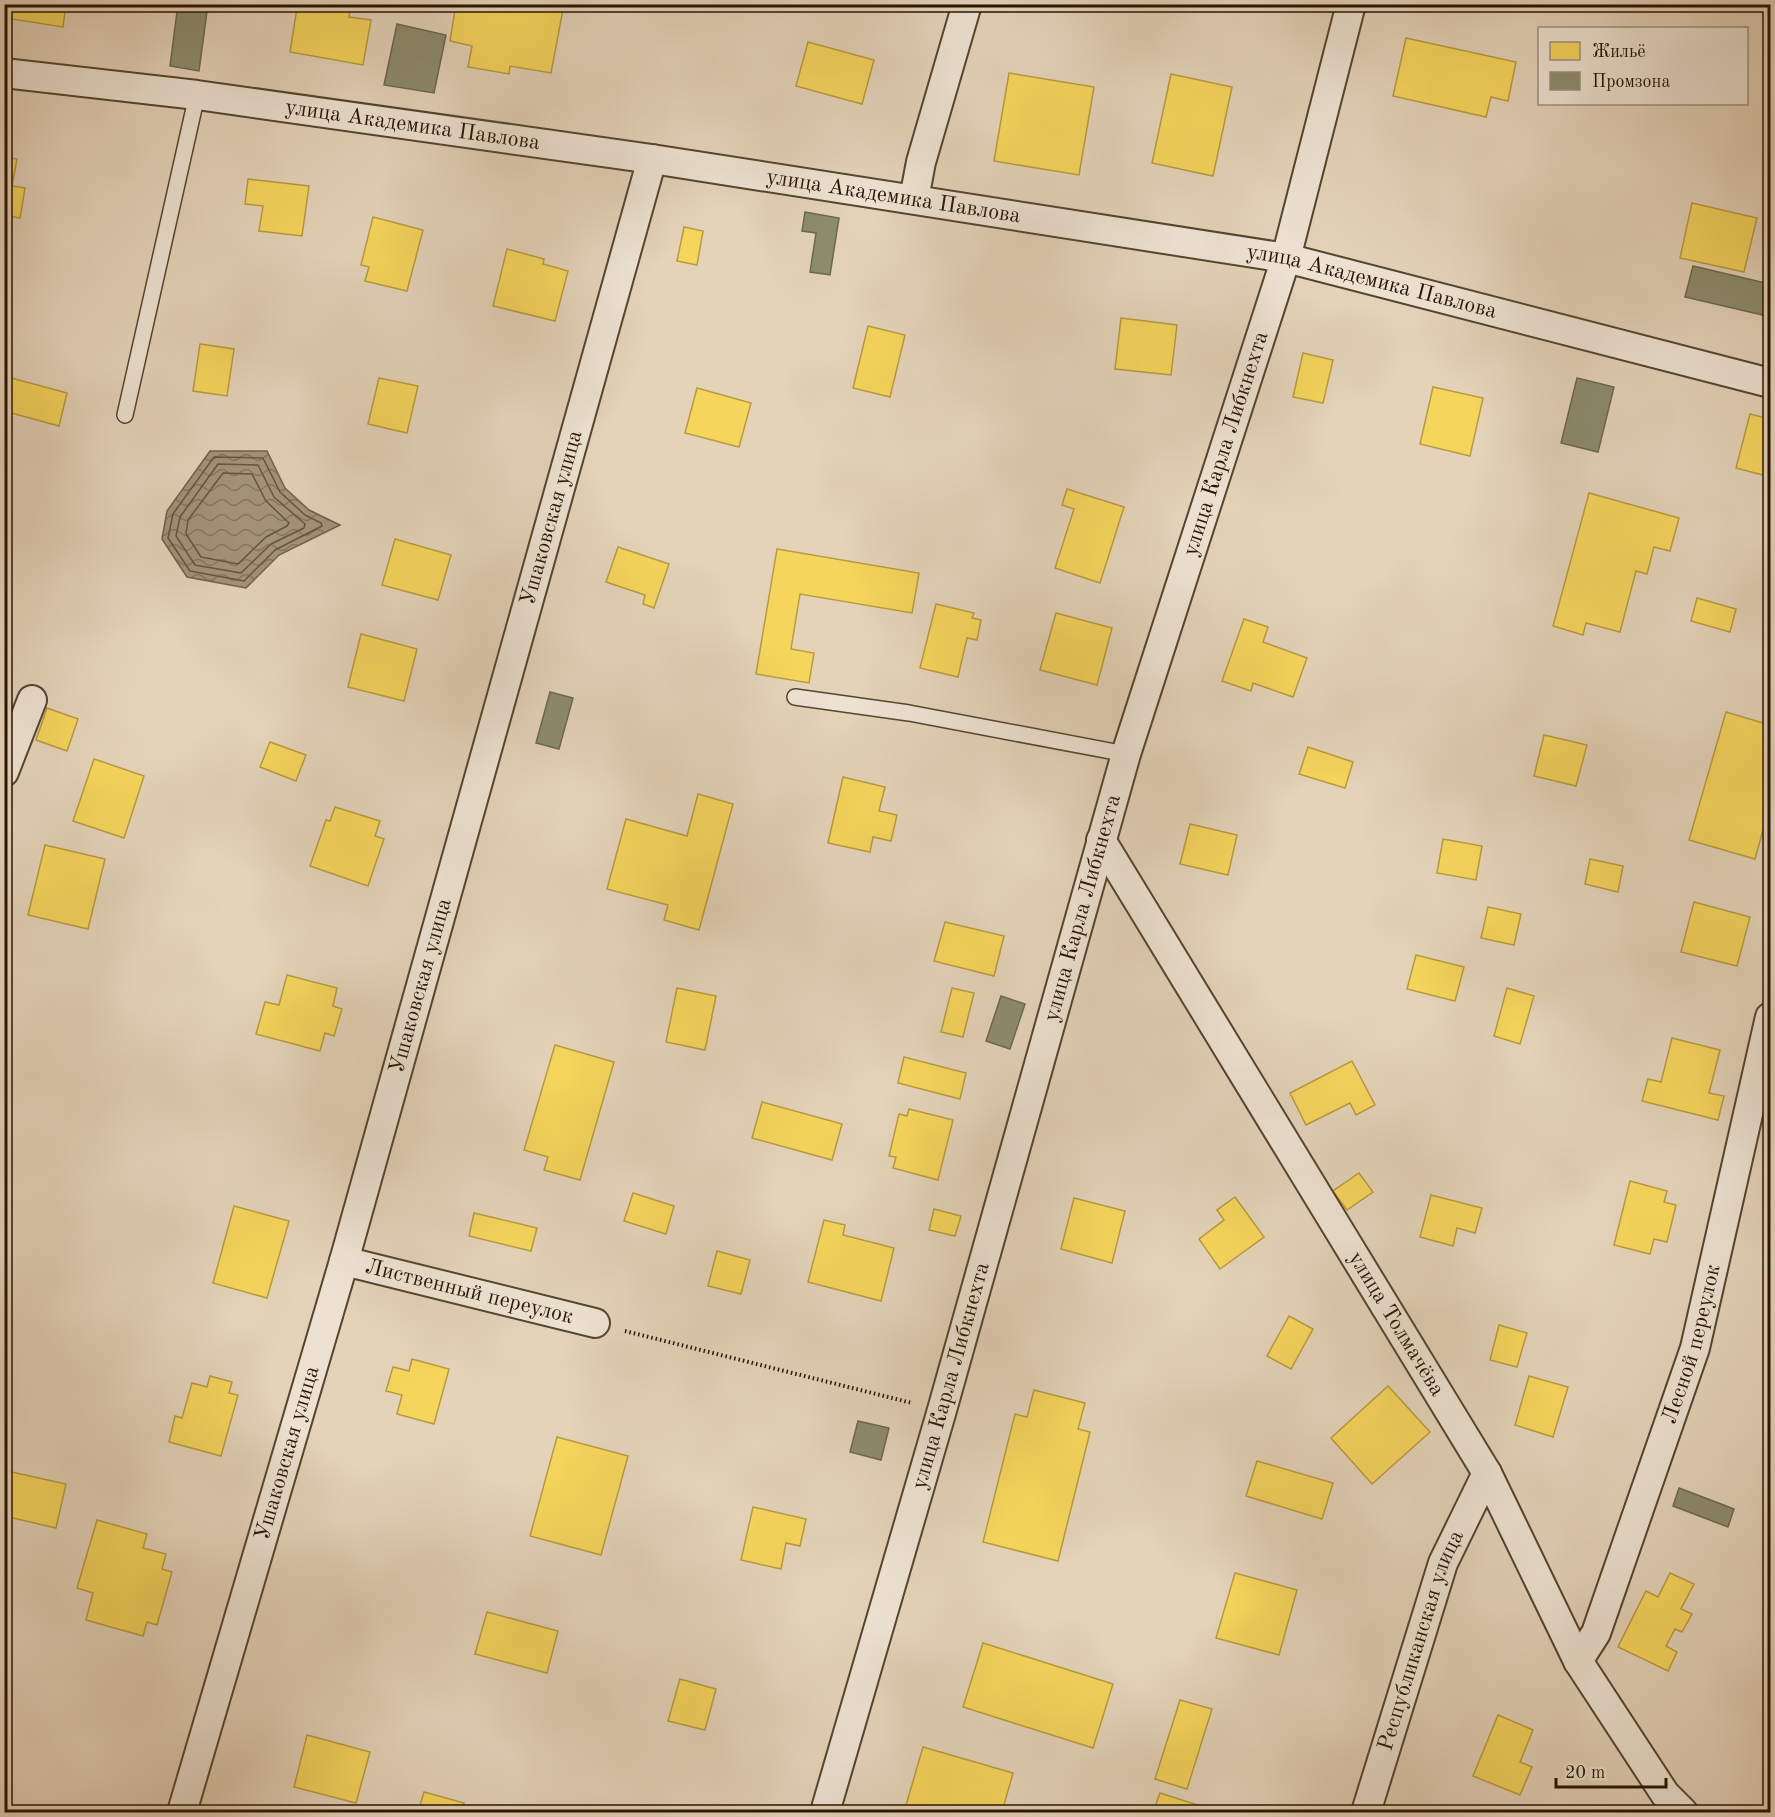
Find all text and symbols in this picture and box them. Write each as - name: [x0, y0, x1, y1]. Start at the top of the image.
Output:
- legend: [1538, 27, 1748, 105]
- text: Жильё: [1592, 43, 1646, 61]
- text: Промзона: [1592, 73, 1670, 91]
- street label: улица Академика Павлова: [284, 97, 542, 154]
- street label: улица Академика Павлова: [765, 166, 1022, 227]
- street label: улица Академика Павлова: [1245, 241, 1499, 323]
- street label: улица Карла Либкнехта: [1180, 329, 1273, 559]
- street label: Ушаковская улица: [517, 428, 587, 608]
- street label: улица Карла Либкнехта: [1040, 792, 1125, 1024]
- street label: Ушаковская улица: [386, 896, 456, 1076]
- street label: улица Толмачёва: [1344, 1248, 1449, 1400]
- street label: Лиственный переулок: [363, 1256, 576, 1328]
- street label: улица Карла Либкнехта: [909, 1260, 994, 1492]
- street label: Лесной переулок: [1659, 1262, 1725, 1427]
- street label: Ушаковская улица: [251, 1363, 324, 1543]
- street label: Республиканская улица: [1375, 1527, 1468, 1753]
- scale bar: [1556, 1751, 1666, 1789]
- text: 20 m: [1565, 1764, 1605, 1782]

